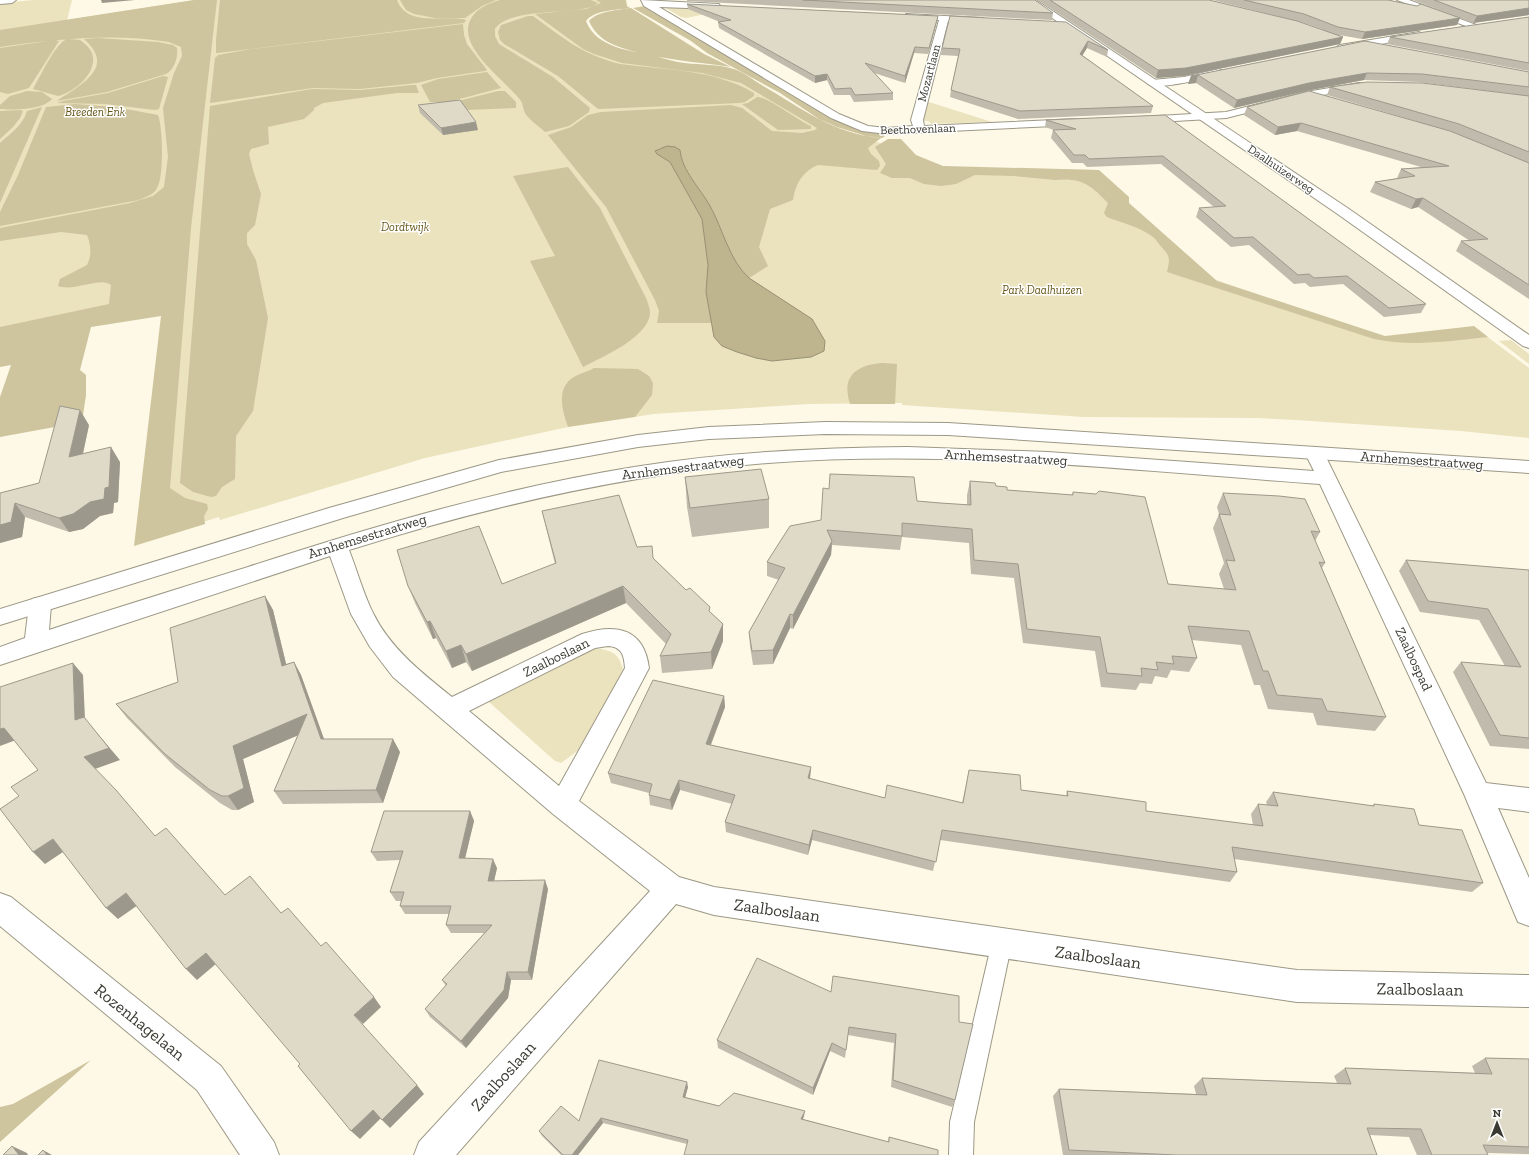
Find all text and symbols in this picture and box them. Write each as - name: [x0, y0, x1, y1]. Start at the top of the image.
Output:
- street label: Mozartlaan: [915, 43, 943, 103]
- park label: Breeden Enk: [65, 105, 126, 119]
- street label: Beethovenlaan: [880, 121, 956, 137]
- street label: Daalhuizerweg: [1245, 142, 1317, 197]
- park label: Dordtwijk: [381, 220, 430, 234]
- park label: Park Daalhuizen: [1002, 283, 1082, 297]
- street label: Arnhemsestraatweg: [944, 446, 1068, 469]
- street label: Arnhemsestraatweg: [1360, 448, 1484, 473]
- street label: Arnhemsestraatweg: [621, 452, 745, 483]
- street label: Arnhemsestraatweg: [306, 510, 429, 563]
- street label: Zaalbospad: [1391, 625, 1436, 694]
- street label: Zaalboslaan: [520, 634, 592, 681]
- street label: Zaalboslaan: [733, 894, 822, 926]
- street label: Zaalboslaan: [1054, 941, 1143, 973]
- street label: Zaalboslaan: [1376, 978, 1464, 1000]
- street label: Rozenhagelaan: [91, 980, 189, 1065]
- street label: Zaalboslaan: [467, 1037, 540, 1115]
- north arrow: [1477, 1103, 1517, 1143]
- text: N: [1493, 1107, 1502, 1120]

